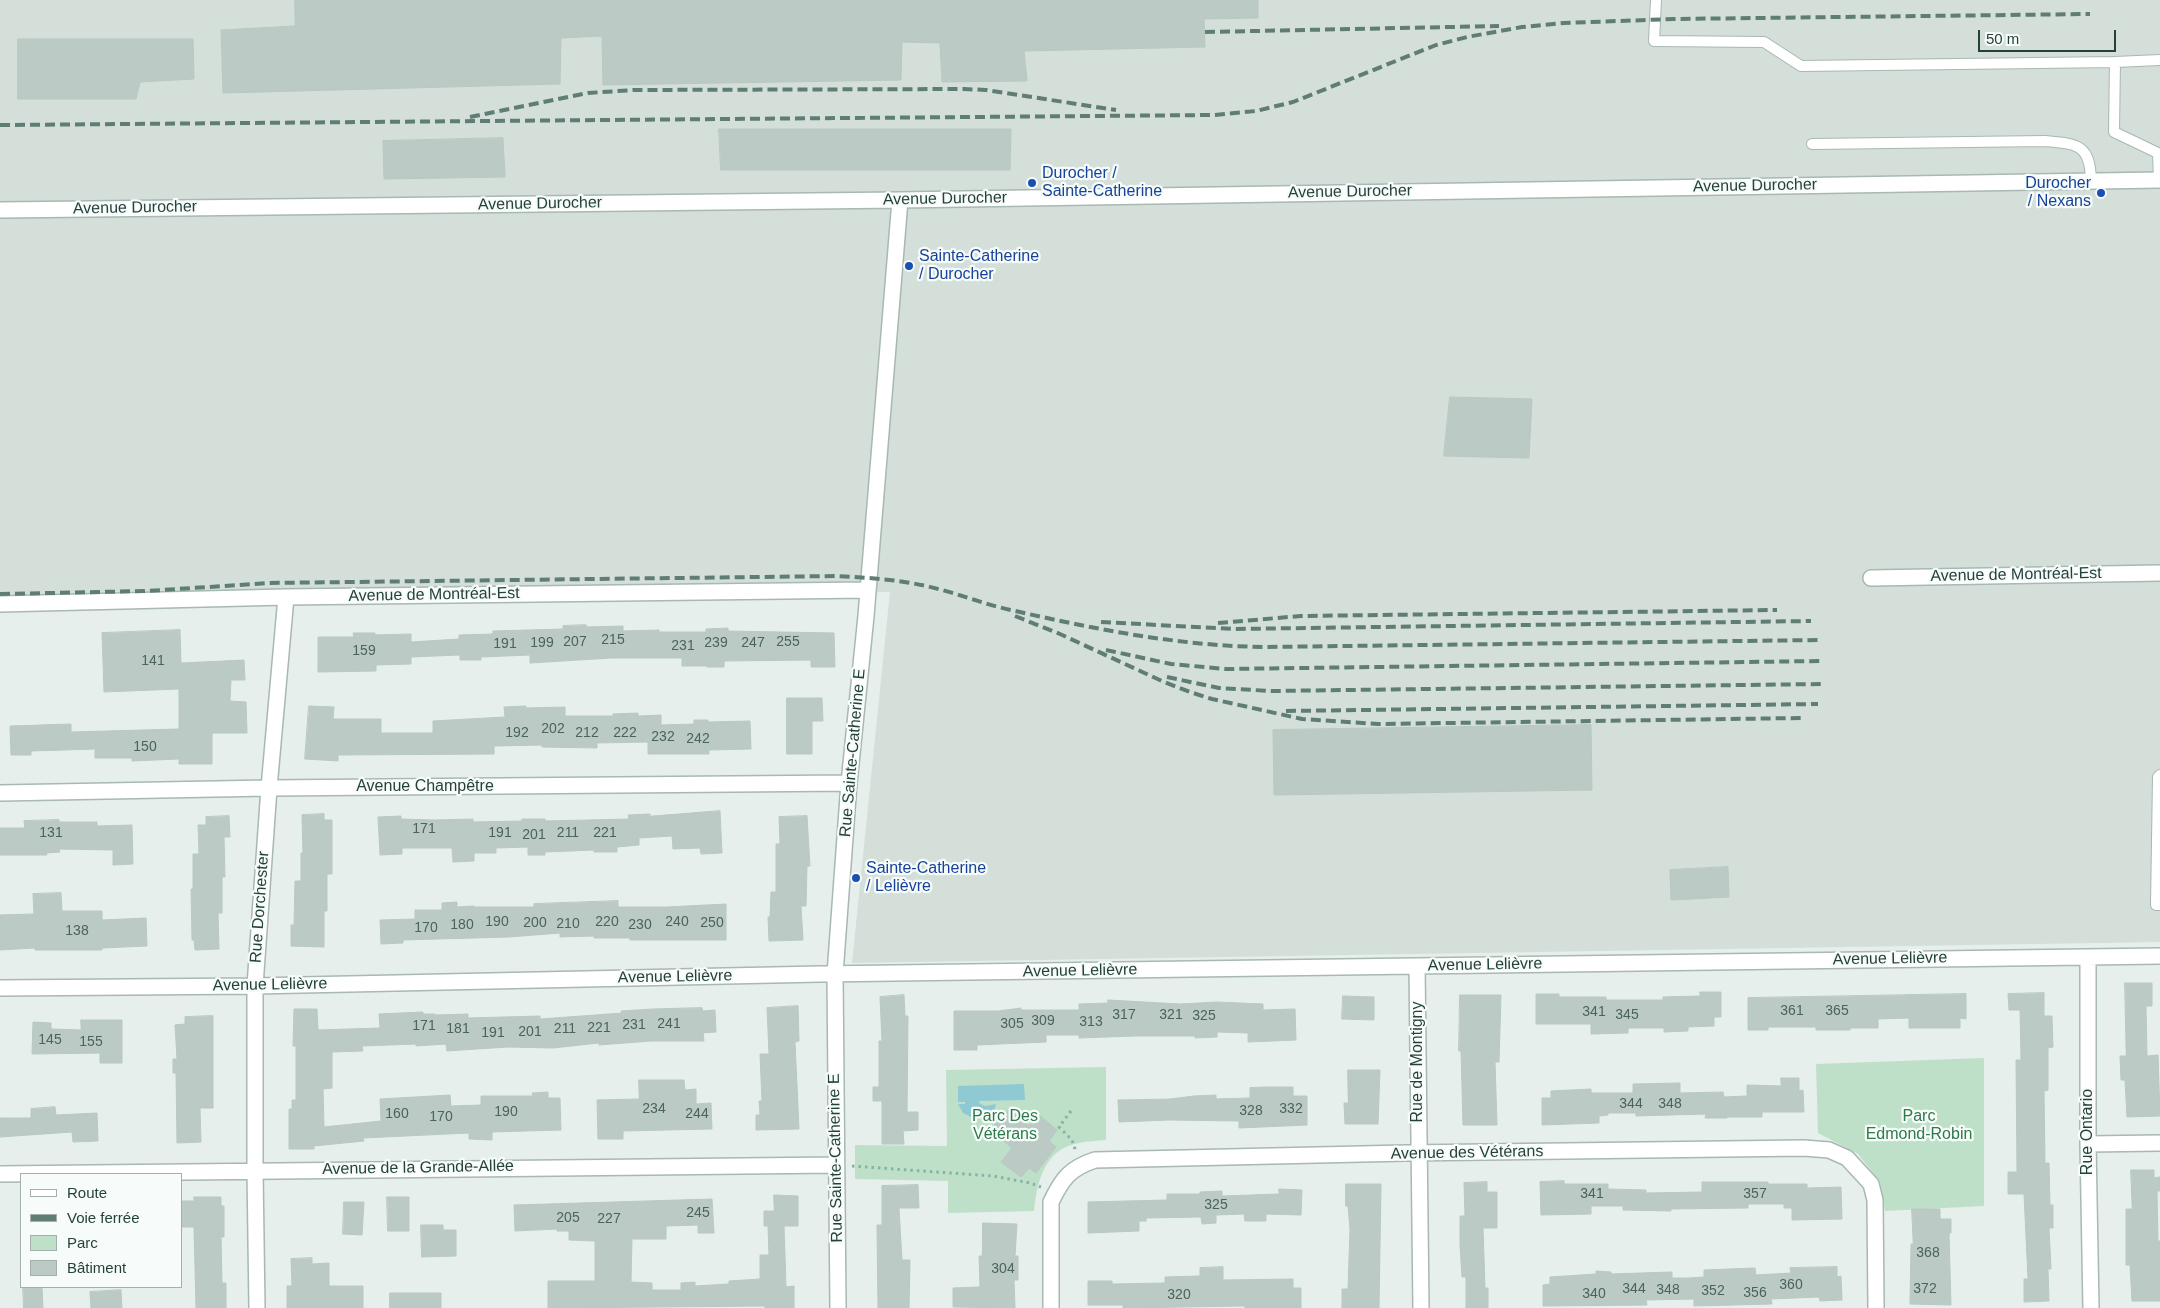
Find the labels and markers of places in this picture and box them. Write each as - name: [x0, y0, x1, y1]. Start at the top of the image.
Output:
- place label: Durocher / Sainte-Catherine: [1042, 164, 1162, 202]
- place label: Durocher / Nexans: [2025, 174, 2091, 212]
- marker: Durocher / Sainte-Catherine: [1026, 177, 1038, 189]
- marker: Durocher / Nexans: [2095, 187, 2107, 199]
- place label: Sainte-Catherine / Durocher: [919, 247, 1039, 285]
- marker: Sainte-Catherine / Durocher: [903, 260, 915, 272]
- place label: Sainte-Catherine / Lelièvre: [866, 859, 986, 897]
- marker: Sainte-Catherine / Lelièvre: [850, 872, 862, 884]

